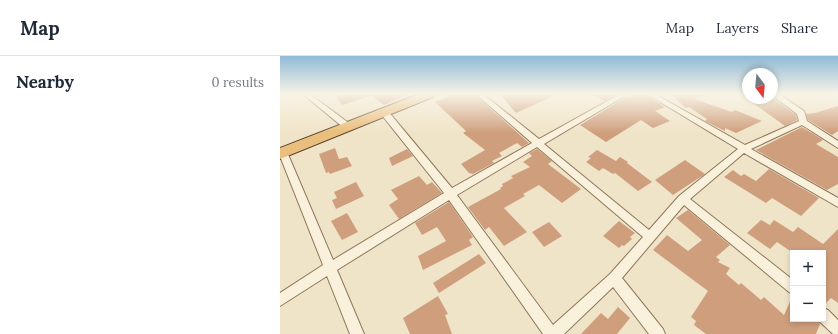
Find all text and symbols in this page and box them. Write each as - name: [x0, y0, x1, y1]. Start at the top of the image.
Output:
- text: Map: [20, 16, 60, 40]
- text: Map: [666, 19, 694, 37]
- text: Layers: [716, 19, 759, 37]
- text: Share: [781, 19, 818, 37]
- north arrow: [742, 68, 778, 104]
- text: Nearby: [16, 71, 74, 93]
- text: 0 results: [212, 74, 264, 91]
- map controls: [790, 250, 826, 322]
- button: +: [790, 250, 826, 286]
- button: −: [790, 286, 826, 322]

